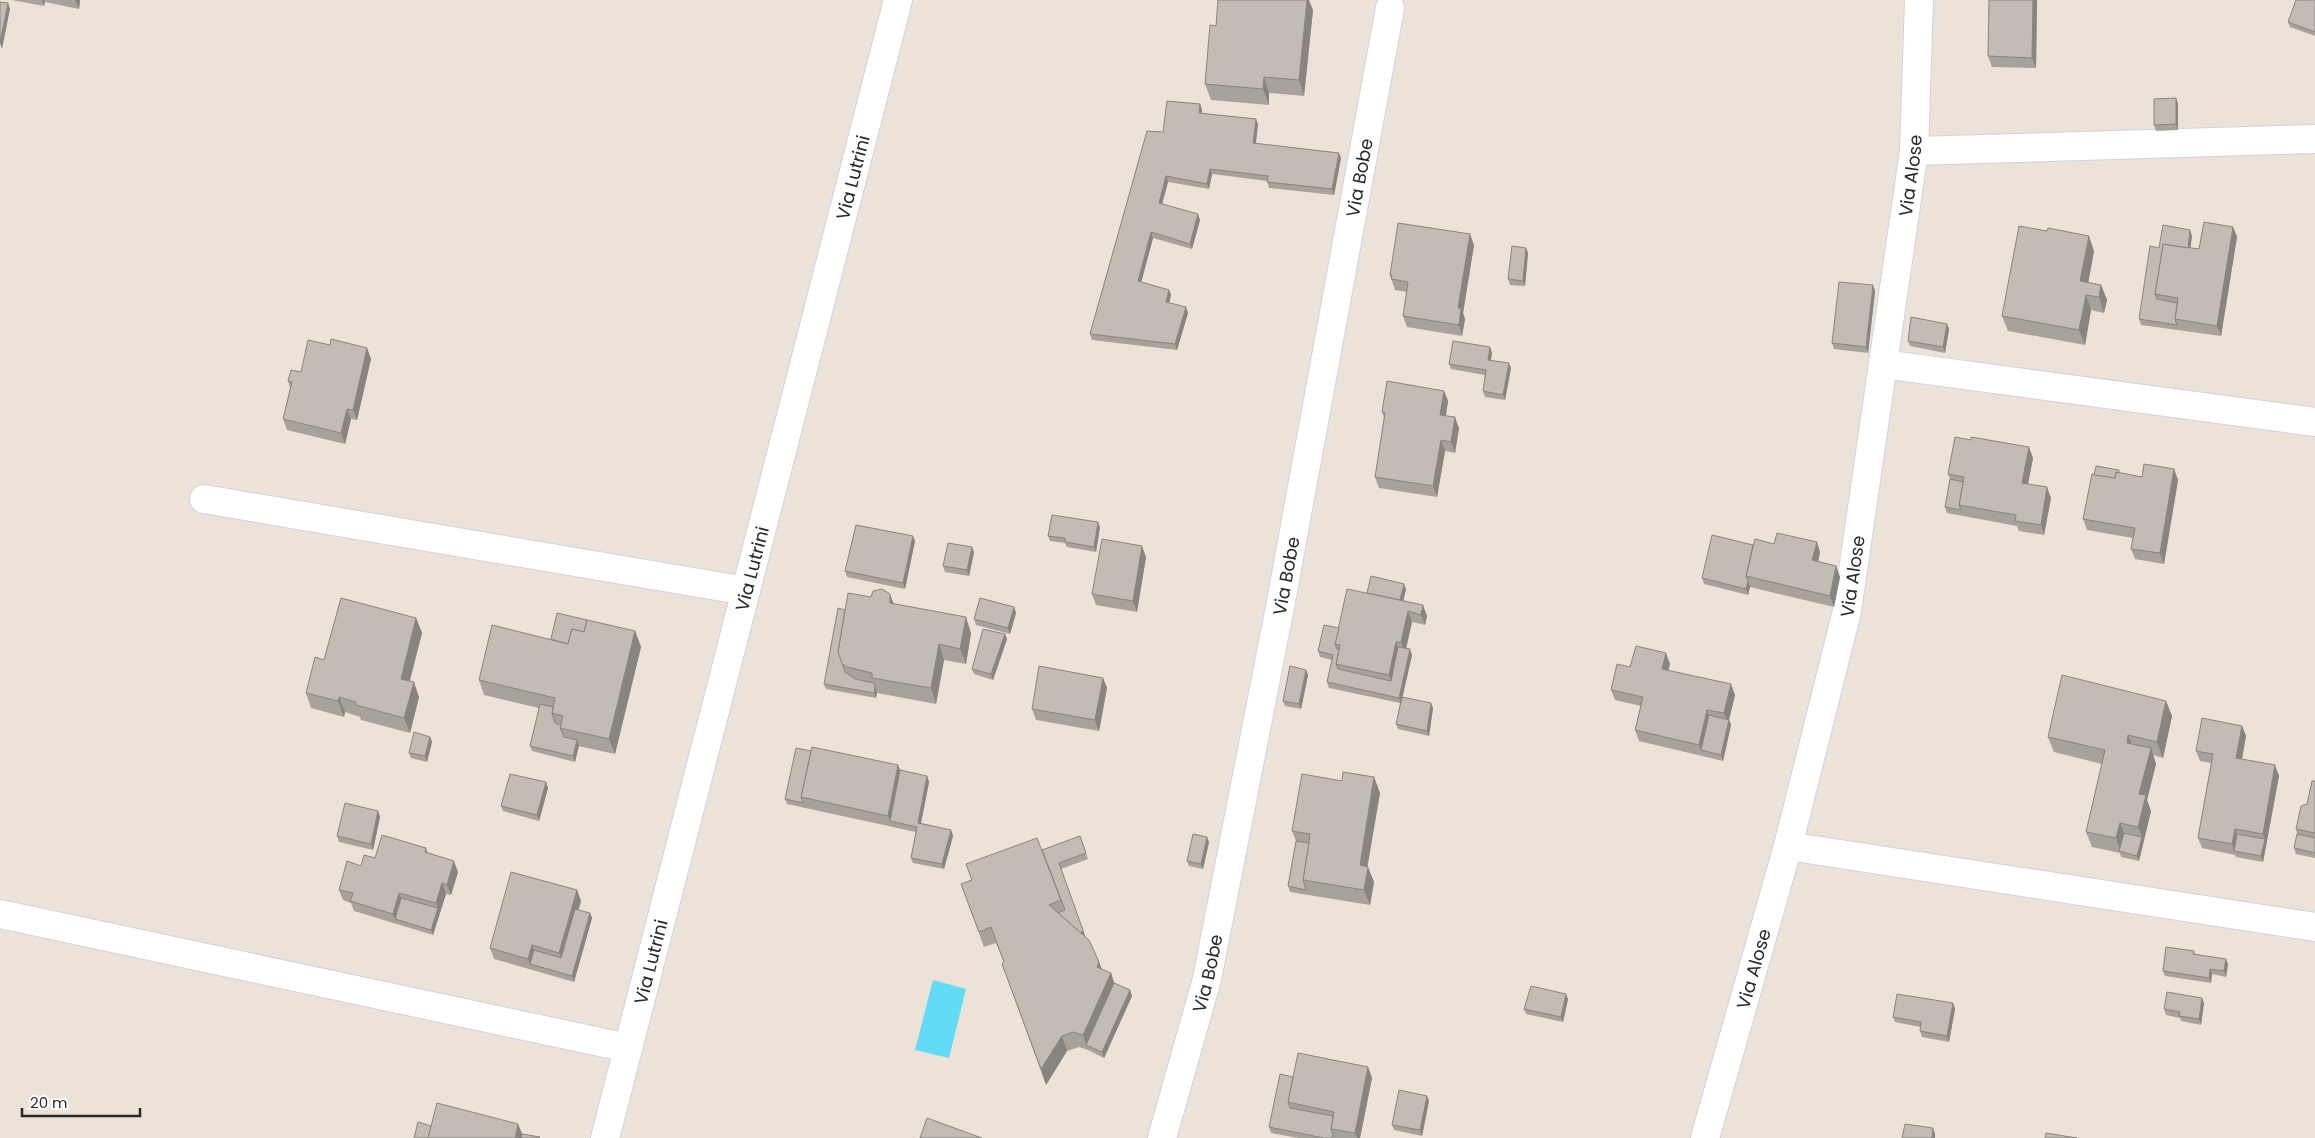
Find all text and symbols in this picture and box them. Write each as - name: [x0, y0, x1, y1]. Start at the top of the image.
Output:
- street label: Via Lutrini: [829, 132, 875, 222]
- street label: Via Alose: [1892, 134, 1927, 218]
- street label: Via Bobe: [1339, 136, 1378, 219]
- street label: Via Lutrini: [729, 524, 775, 614]
- street label: Via Bobe: [1266, 534, 1305, 617]
- street label: Via Alose: [1834, 534, 1870, 619]
- street label: Via Lutrini: [627, 917, 673, 1007]
- street label: Via Alose: [1730, 926, 1776, 1012]
- street label: Via Bobe: [1186, 932, 1228, 1015]
- scale bar: [22, 1086, 140, 1118]
- text: 20 m: [30, 1092, 68, 1113]

